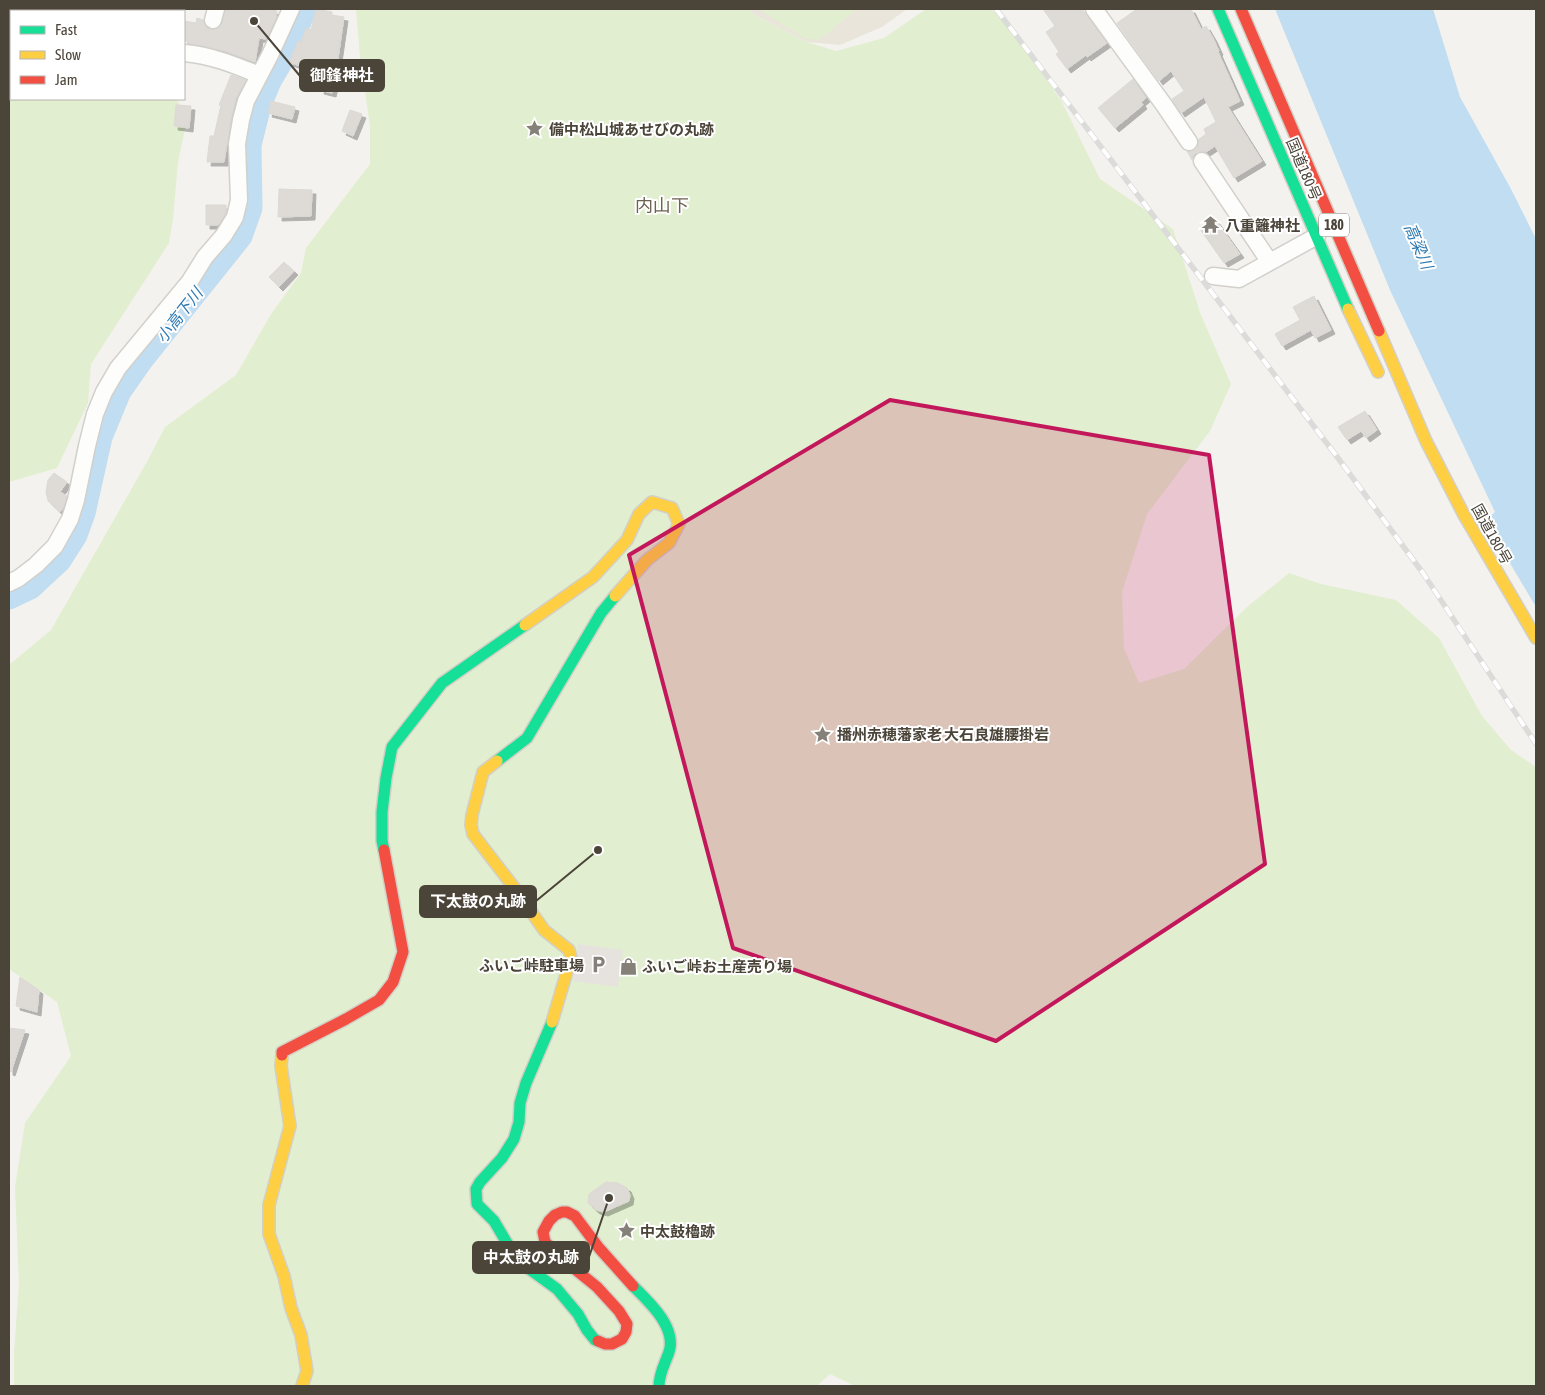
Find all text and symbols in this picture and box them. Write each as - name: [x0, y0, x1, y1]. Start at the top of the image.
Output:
- legend: [10, 10, 185, 100]
- text: Fast: [55, 21, 77, 38]
- text: Slow: [55, 46, 81, 63]
- callout: 御鋒神社: [300, 60, 384, 91]
- text: 御鋒神社: [310, 66, 374, 84]
- text: Jam: [55, 71, 78, 88]
- place icon: 備中松山城あせびの丸跡: [525, 119, 545, 139]
- place label: 備中松山城あせびの丸跡: [549, 121, 714, 138]
- street label: 国道180号: [1283, 135, 1325, 203]
- district label: 内山下: [635, 195, 689, 216]
- road number: 180: [1319, 214, 1349, 236]
- temple icon: 八重籬神社: [1201, 215, 1221, 235]
- place label: 八重籬神社: [1225, 217, 1300, 234]
- water label: 高梁川: [1401, 220, 1437, 273]
- water label: 小高下川: [152, 283, 207, 346]
- street label: 国道180号: [1469, 501, 1515, 567]
- place icon: 播州赤穂藩家老 大石良雄腰掛岩: [813, 724, 833, 744]
- place label: 播州赤穂藩家老 大石良雄腰掛岩: [837, 726, 1049, 743]
- callout: 下太鼓の丸跡: [420, 886, 536, 917]
- text: 下太鼓の丸跡: [430, 892, 526, 910]
- parking icon: ふいご峠駐車場: [588, 955, 608, 975]
- shop icon: ふいご峠お土産売り場: [618, 956, 638, 976]
- place label: ふいご峠駐車場: [479, 957, 584, 974]
- place label: ふいご峠お土産売り場: [642, 958, 792, 975]
- place icon: 中太鼓櫓跡: [616, 1221, 636, 1241]
- place label: 中太鼓櫓跡: [640, 1223, 715, 1240]
- callout: 中太鼓の丸跡: [473, 1242, 589, 1273]
- text: 中太鼓の丸跡: [483, 1248, 579, 1266]

